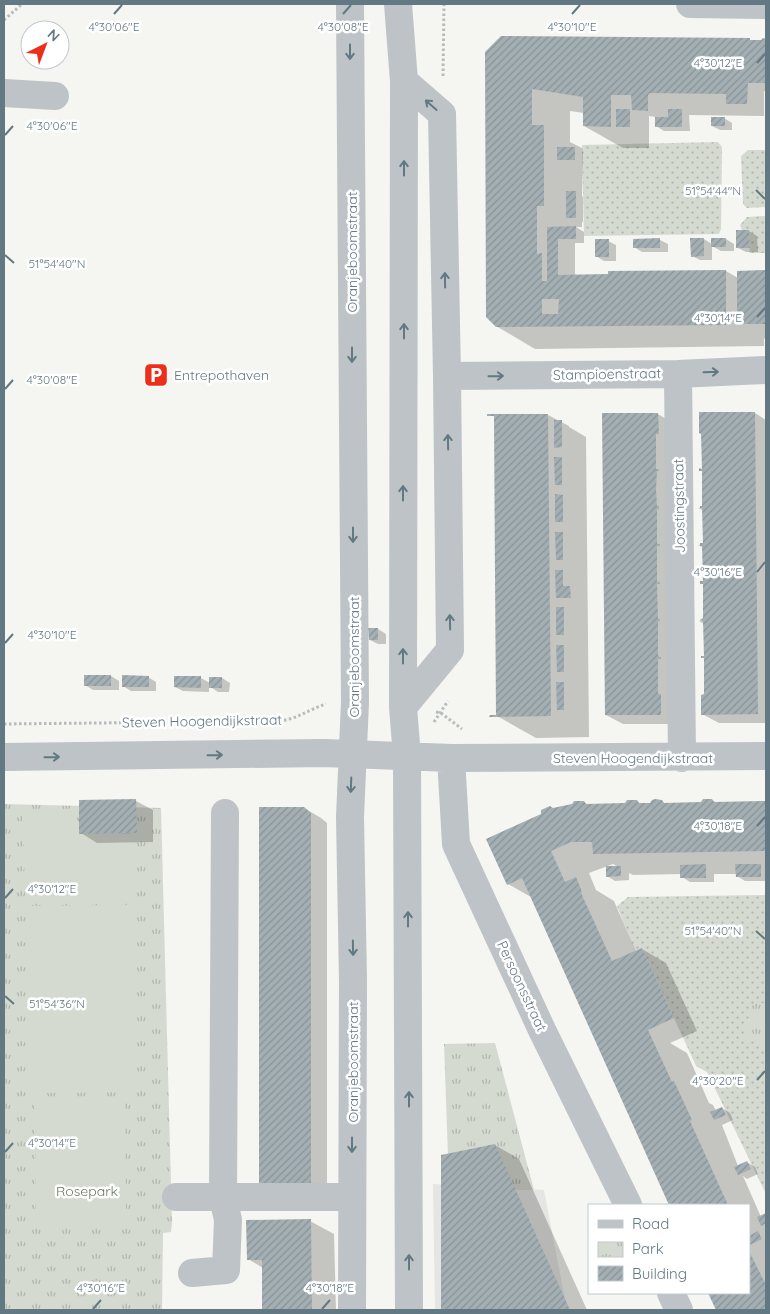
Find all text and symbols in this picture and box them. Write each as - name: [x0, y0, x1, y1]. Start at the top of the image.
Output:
- text: 4°30'06"E: [88, 19, 140, 34]
- text: 4°30'08"E: [317, 19, 369, 34]
- text: 4°30'10"E: [547, 19, 597, 34]
- north arrow: [20, 20, 70, 70]
- text: N: [44, 25, 64, 45]
- one-way arrow: [345, 44, 355, 60]
- text: 4°30'12"E: [694, 55, 742, 70]
- one-way arrow: [425, 99, 438, 111]
- text: 4°30'06"E: [26, 118, 78, 133]
- one-way arrow: [399, 160, 409, 176]
- text: 51°54'44"N: [685, 183, 741, 198]
- street label: Oranjeboomstraat: [343, 191, 361, 312]
- text: 51°54'40"N: [29, 256, 85, 271]
- one-way arrow: [441, 272, 450, 288]
- text: 4°30'14"E: [694, 310, 742, 325]
- one-way arrow: [399, 323, 409, 339]
- one-way arrow: [347, 346, 357, 363]
- parking icon: Entrepothaven: [143, 362, 169, 388]
- street label: Stampioenstraat: [553, 364, 661, 384]
- place label: Entrepothaven: [174, 366, 269, 384]
- one-way arrow: [702, 367, 719, 377]
- one-way arrow: [488, 371, 504, 380]
- text: 4°30'08"E: [26, 372, 78, 387]
- one-way arrow: [443, 435, 453, 451]
- street label: Joostingstraat: [669, 458, 689, 553]
- one-way arrow: [398, 485, 408, 502]
- one-way arrow: [349, 527, 358, 543]
- text: 4°30'16"E: [694, 564, 742, 579]
- street label: Oranjeboomstraat: [345, 596, 363, 717]
- one-way arrow: [445, 615, 455, 631]
- text: 4°30'10"E: [27, 627, 77, 642]
- one-way arrow: [398, 648, 408, 664]
- street label: Steven Hoogendijkstraat: [122, 711, 282, 731]
- street label: Steven Hoogendijkstraat: [553, 749, 713, 767]
- one-way arrow: [206, 750, 223, 760]
- one-way arrow: [44, 752, 60, 762]
- one-way arrow: [347, 777, 356, 793]
- text: 4°30'18"E: [694, 818, 742, 833]
- text: 4°30'12"E: [28, 881, 76, 896]
- one-way arrow: [403, 911, 413, 928]
- text: 51°54'40"N: [685, 923, 741, 938]
- street label: Persoonsstraat: [493, 938, 551, 1034]
- one-way arrow: [348, 940, 358, 956]
- text: 51°54'36"N: [29, 996, 85, 1011]
- street label: Oranjeboomstraat: [344, 1001, 362, 1122]
- text: 4°30'20"E: [692, 1073, 744, 1088]
- one-way arrow: [404, 1091, 413, 1107]
- text: 4°30'14"E: [28, 1135, 76, 1150]
- one-way arrow: [348, 1137, 357, 1153]
- park label: Rosepark: [56, 1182, 118, 1200]
- legend: [588, 1204, 750, 1294]
- text: Road: [632, 1214, 669, 1233]
- text: Park: [632, 1239, 664, 1258]
- one-way arrow: [404, 1254, 414, 1270]
- text: Building: [632, 1264, 687, 1283]
- text: 4°30'16"E: [77, 1280, 125, 1295]
- text: 4°30'18"E: [306, 1280, 354, 1295]

